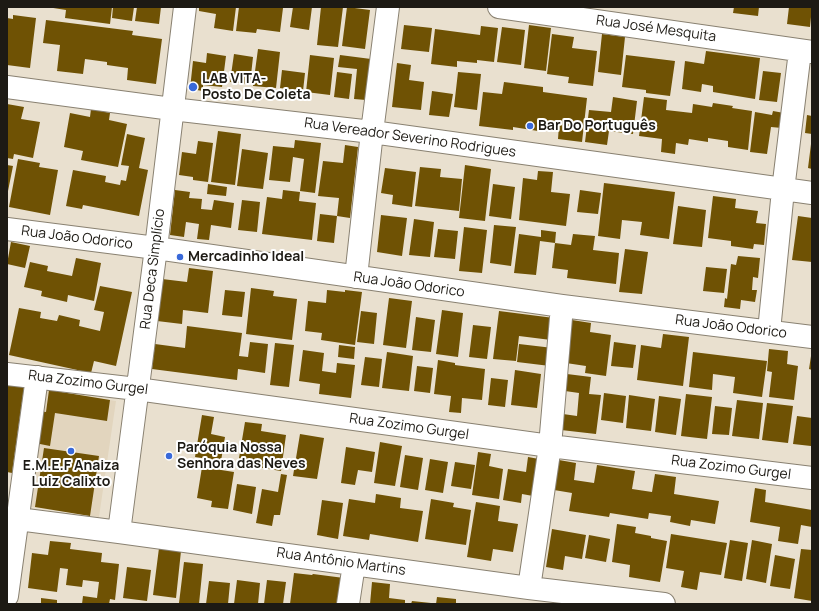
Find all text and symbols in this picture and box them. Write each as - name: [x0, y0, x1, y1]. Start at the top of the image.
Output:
- street label: Rua José Mesquita: [595, 12, 717, 46]
- place label: LAB VITA- Posto De Coleta: [202, 71, 311, 104]
- marker: LAB VITA- Posto De Coleta: [187, 81, 199, 93]
- street label: Rua Vereador Severino Rodrigues: [303, 115, 517, 161]
- place label: Bar Do Português: [538, 118, 656, 134]
- marker: Bar Do Português: [525, 121, 535, 131]
- street label: Rua Deca Simplício: [137, 208, 169, 330]
- street label: Rua João Odorico: [20, 223, 134, 253]
- place label: Mercadinho Ideal: [188, 249, 304, 265]
- marker: Mercadinho Ideal: [175, 252, 185, 262]
- street label: Rua João Odorico: [352, 269, 466, 301]
- street label: Rua João Odorico: [674, 312, 788, 342]
- street label: Rua Zozimo Gurgel: [27, 367, 149, 399]
- street label: Rua Zozimo Gurgel: [348, 410, 470, 444]
- place label: Paróquia Nossa Senhora das Neves: [177, 440, 306, 472]
- marker: E.M.E.F Anaiza Luiz Calixto: [66, 446, 76, 456]
- marker: Paróquia Nossa Senhora das Neves: [164, 451, 174, 461]
- street label: Rua Zozimo Gurgel: [670, 452, 792, 484]
- place label: E.M.E.F Anaiza Luiz Calixto: [23, 458, 119, 490]
- street label: Rua Antônio Martins: [275, 545, 407, 579]

